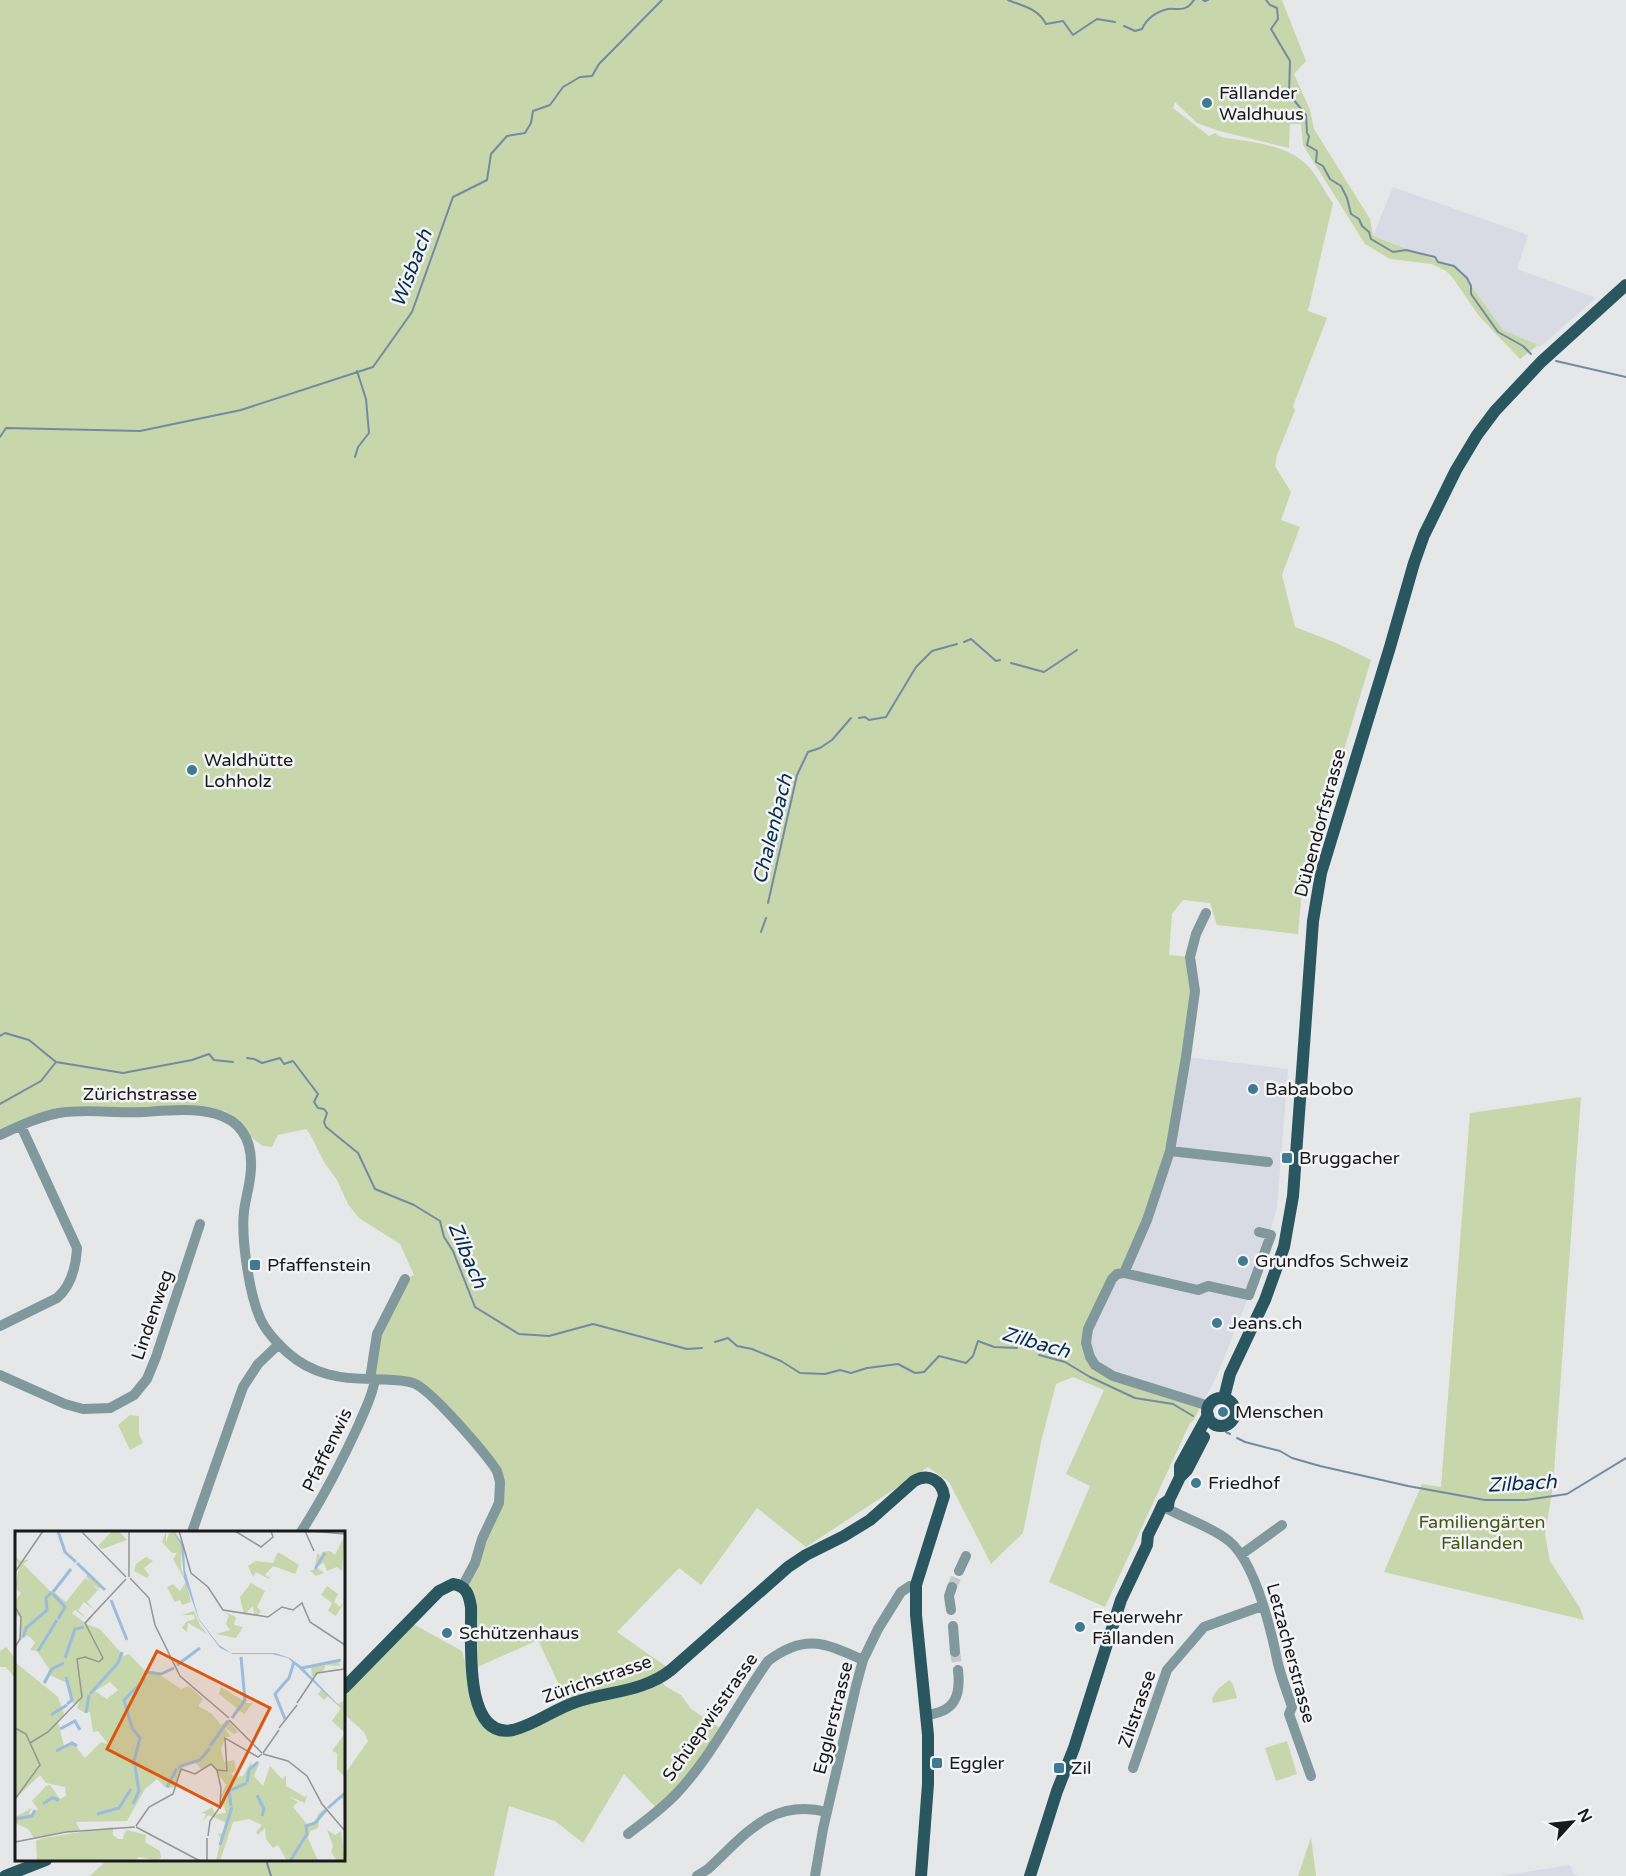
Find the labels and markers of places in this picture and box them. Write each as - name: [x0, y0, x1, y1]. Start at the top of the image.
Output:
- place label: Fällander Waldhuus: [1219, 82, 1304, 125]
- marker: Fällander Waldhuus: [1200, 96, 1214, 110]
- place label: Waldhütte Lohholz: [204, 749, 293, 792]
- marker: Waldhütte Lohholz: [185, 763, 199, 777]
- place label: Bababobo: [1265, 1078, 1354, 1100]
- marker: Bababobo: [1246, 1082, 1260, 1096]
- place label: Bruggacher: [1299, 1147, 1400, 1169]
- marker: Bruggacher: [1280, 1151, 1294, 1165]
- place label: Grundfos Schweiz: [1255, 1250, 1409, 1272]
- place label: Pfaffenstein: [267, 1254, 371, 1276]
- marker: Grundfos Schweiz: [1236, 1254, 1250, 1268]
- marker: Pfaffenstein: [248, 1258, 262, 1272]
- place label: Jeans.ch: [1229, 1312, 1302, 1334]
- marker: Jeans.ch: [1210, 1316, 1224, 1330]
- place label: Menschen: [1235, 1401, 1324, 1423]
- marker: Menschen: [1216, 1405, 1230, 1419]
- place label: Friedhof: [1208, 1472, 1280, 1494]
- marker: Friedhof: [1189, 1476, 1203, 1490]
- place label: Feuerwehr Fällanden: [1092, 1606, 1183, 1649]
- marker: Feuerwehr Fällanden: [1073, 1620, 1087, 1634]
- place label: Schützenhaus: [459, 1622, 579, 1644]
- marker: Schützenhaus: [440, 1626, 454, 1640]
- place label: Eggler: [949, 1752, 1005, 1774]
- marker: Eggler: [930, 1756, 944, 1770]
- place label: Zil: [1071, 1757, 1091, 1779]
- marker: Zil: [1052, 1761, 1066, 1775]

